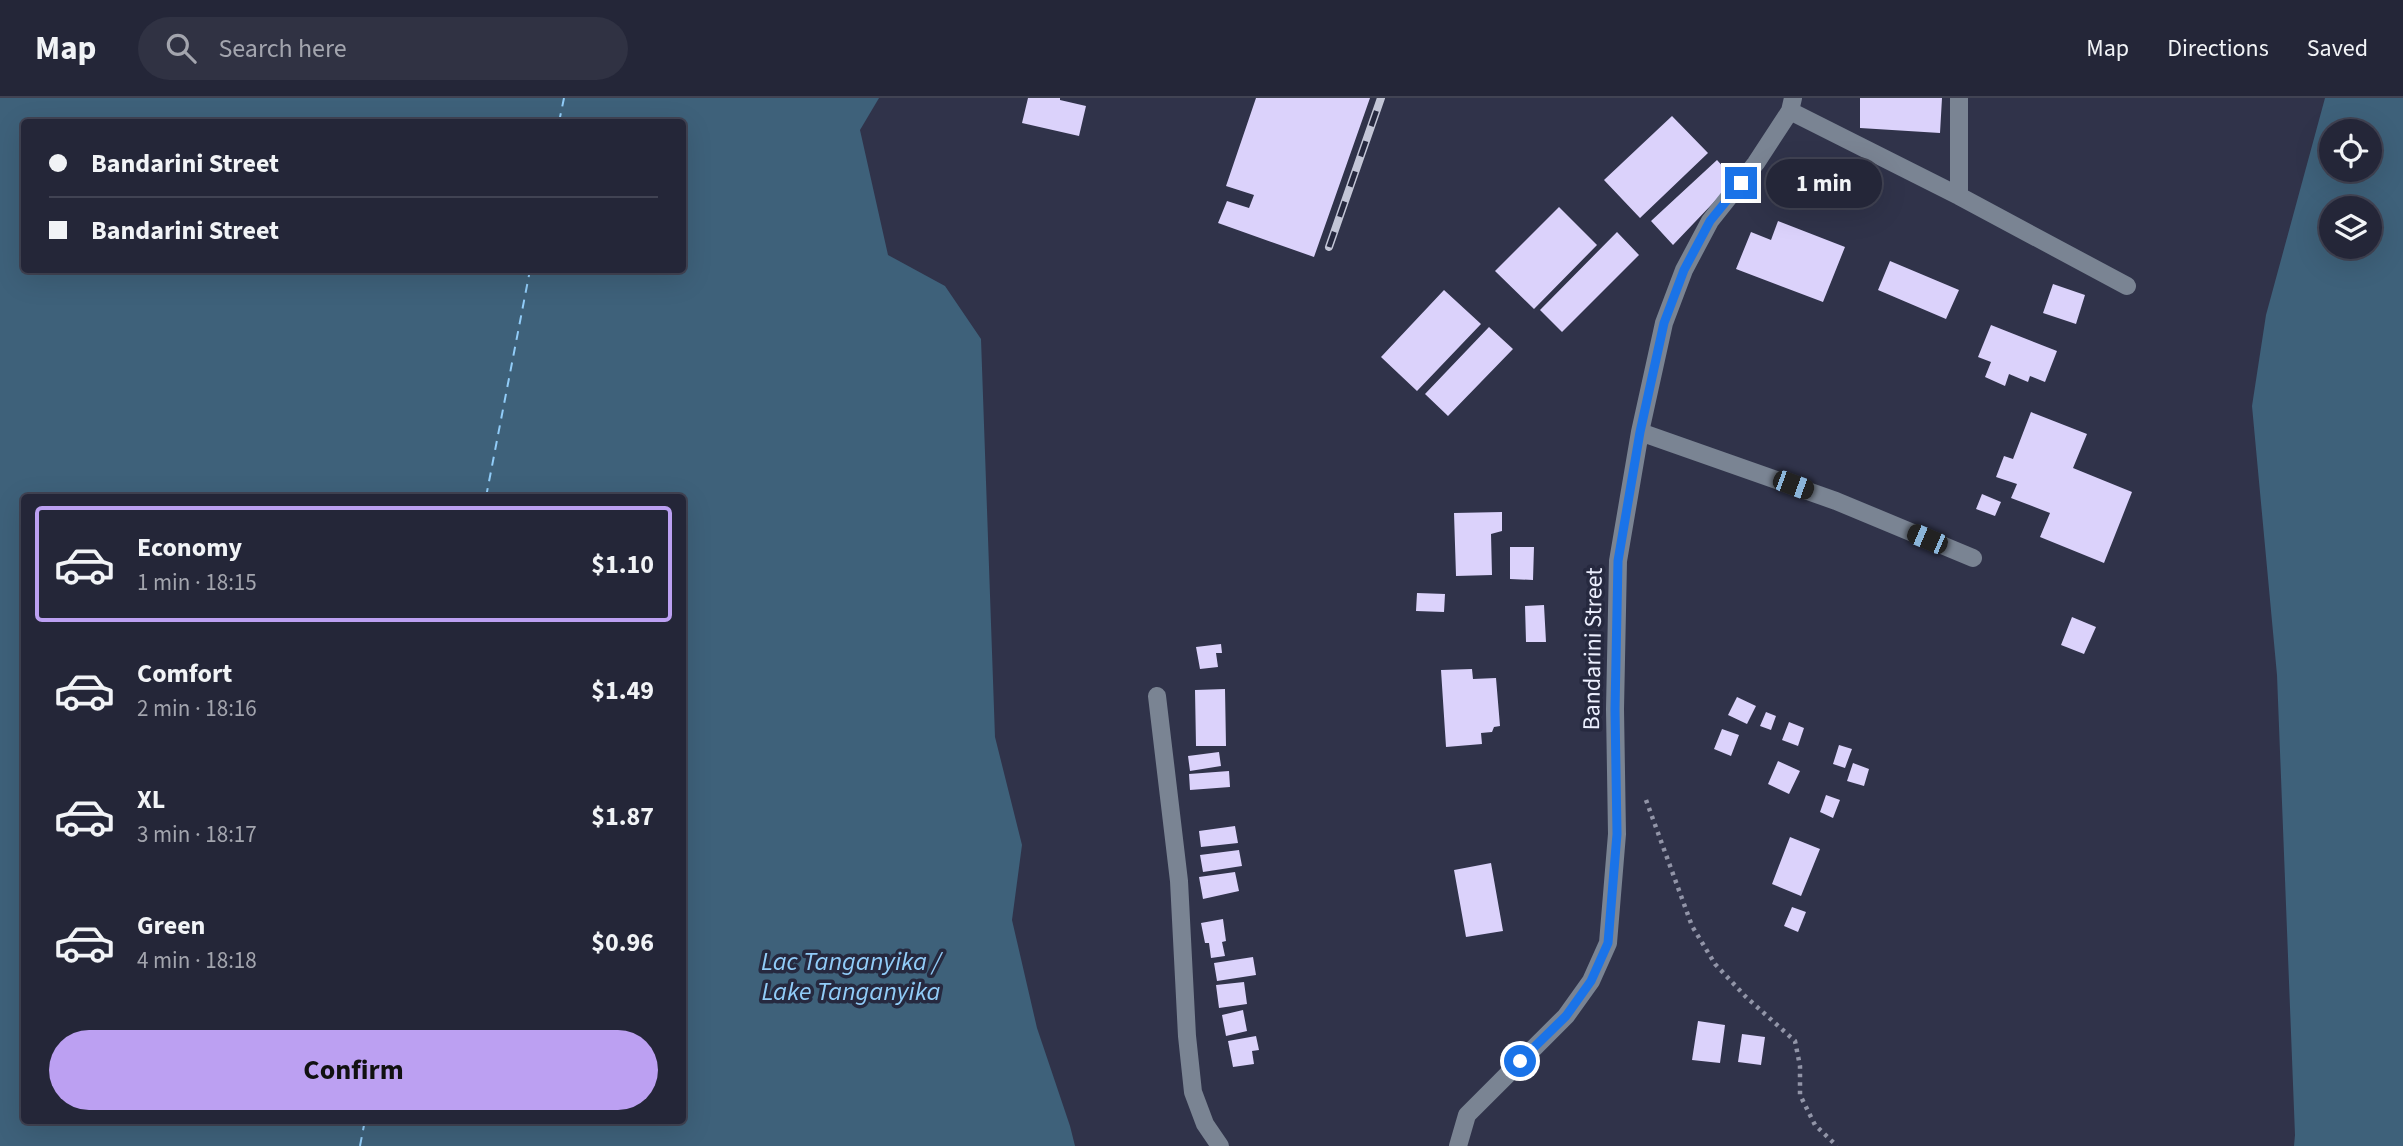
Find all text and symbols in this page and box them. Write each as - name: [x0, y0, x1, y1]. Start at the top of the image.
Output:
- search box: [138, 17, 628, 80]
- text: Map: [35, 25, 96, 72]
- icon: search: [162, 29, 200, 67]
- text: Search here: [218, 30, 347, 67]
- text: Map: [2086, 31, 2129, 66]
- text: Directions: [2167, 31, 2269, 66]
- text: Saved: [2307, 31, 2368, 66]
- map controls: [2319, 119, 2382, 259]
- button: locate: [2319, 119, 2382, 182]
- text: Bandarini Street: [91, 145, 279, 182]
- callout: 1 min: [1766, 158, 1881, 208]
- route end: [1725, 167, 1757, 199]
- text: 1 min: [1796, 167, 1852, 200]
- button: layers: [2319, 196, 2382, 259]
- text: Bandarini Street: [91, 212, 279, 249]
- car: [1770, 468, 1817, 502]
- car: [1904, 521, 1951, 557]
- text: Economy: [137, 529, 242, 566]
- icon: car: [53, 533, 116, 596]
- text: $1.10: [591, 546, 654, 583]
- text: 1 min · 18:15: [137, 566, 257, 599]
- street label: Bandarini Street: [1574, 567, 1612, 731]
- text: Comfort: [137, 655, 232, 692]
- icon: car: [53, 659, 116, 722]
- text: $1.49: [591, 672, 654, 709]
- text: 2 min · 18:16: [137, 692, 257, 725]
- text: XL: [137, 781, 165, 818]
- icon: car: [53, 785, 116, 848]
- text: $1.87: [591, 798, 654, 835]
- text: 3 min · 18:17: [137, 818, 257, 851]
- text: Green: [137, 907, 205, 944]
- icon: car: [53, 911, 116, 974]
- text: $0.96: [591, 924, 654, 961]
- water label: Lac Tanganyika / Lake Tanganyika: [761, 943, 943, 1010]
- text: 4 min · 18:18: [137, 944, 257, 977]
- button: Confirm: [49, 1030, 658, 1110]
- route start: [1504, 1045, 1536, 1077]

